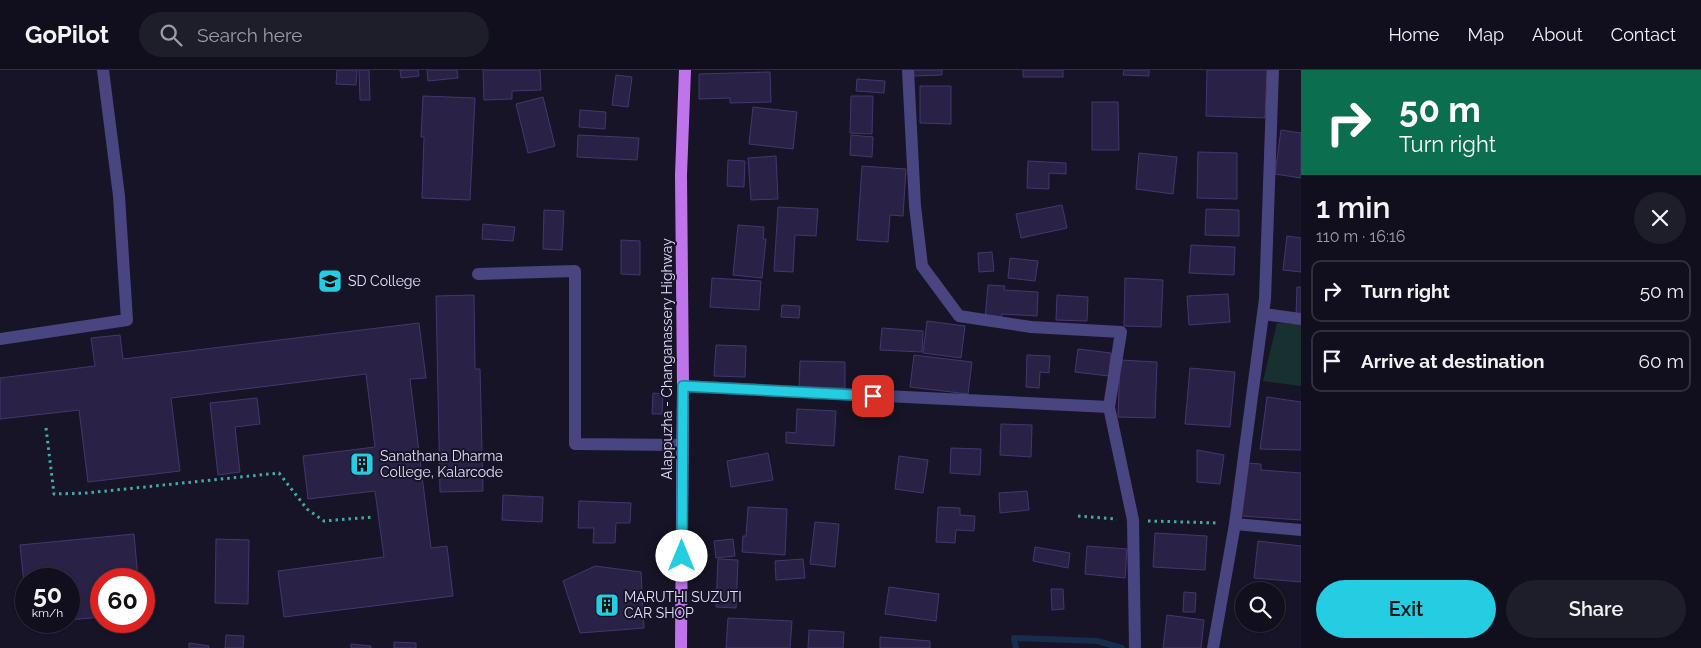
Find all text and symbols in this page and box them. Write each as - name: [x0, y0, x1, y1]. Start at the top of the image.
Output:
- search box: [139, 12, 489, 57]
- text: GoPilot: [25, 20, 109, 49]
- icon: search: [157, 21, 185, 49]
- text: Search here: [197, 24, 303, 46]
- text: Home: [1388, 24, 1439, 45]
- text: Map: [1467, 24, 1504, 45]
- text: About: [1532, 24, 1583, 45]
- text: Contact: [1611, 24, 1676, 45]
- text: 50 m: [1399, 89, 1481, 130]
- icon: right: [1316, 90, 1381, 155]
- text: Turn right: [1399, 131, 1496, 157]
- text: 1 min: [1316, 190, 1391, 225]
- button: close: [1634, 192, 1686, 244]
- text: 110 m · 16:16: [1316, 227, 1405, 246]
- street label: Alappuzha - Changanassery Highway: [659, 238, 675, 480]
- school or university icon: SD College: [317, 268, 343, 294]
- place label: SD College: [348, 273, 421, 289]
- icon: right: [1318, 277, 1346, 305]
- text: Turn right: [1361, 280, 1450, 302]
- text: 50 m: [1640, 280, 1684, 302]
- icon: arrive: [1318, 347, 1346, 375]
- text: Arrive at destination: [1361, 350, 1545, 372]
- text: 60 m: [1639, 350, 1684, 372]
- pin: [852, 375, 894, 417]
- icon: arrive: [859, 382, 887, 410]
- place label: Sanathana Dharma College, Kalarcode: [380, 448, 503, 480]
- building icon: Sanathana Dharma College, Kalarcode: [349, 451, 375, 477]
- position arrow: [655, 529, 707, 581]
- speed limit sign: 60: [90, 568, 155, 633]
- text: 50: [33, 579, 62, 609]
- button: Exit: [1316, 580, 1496, 638]
- button: Share: [1506, 580, 1686, 638]
- map controls: [1235, 582, 1285, 632]
- button: search: [1235, 582, 1285, 632]
- place label: MARUTHI SUZUTI CAR SHOP: [624, 589, 742, 621]
- building icon: MARUTHI SUZUTI CAR SHOP: [594, 592, 620, 618]
- text: km/h: [32, 606, 63, 620]

